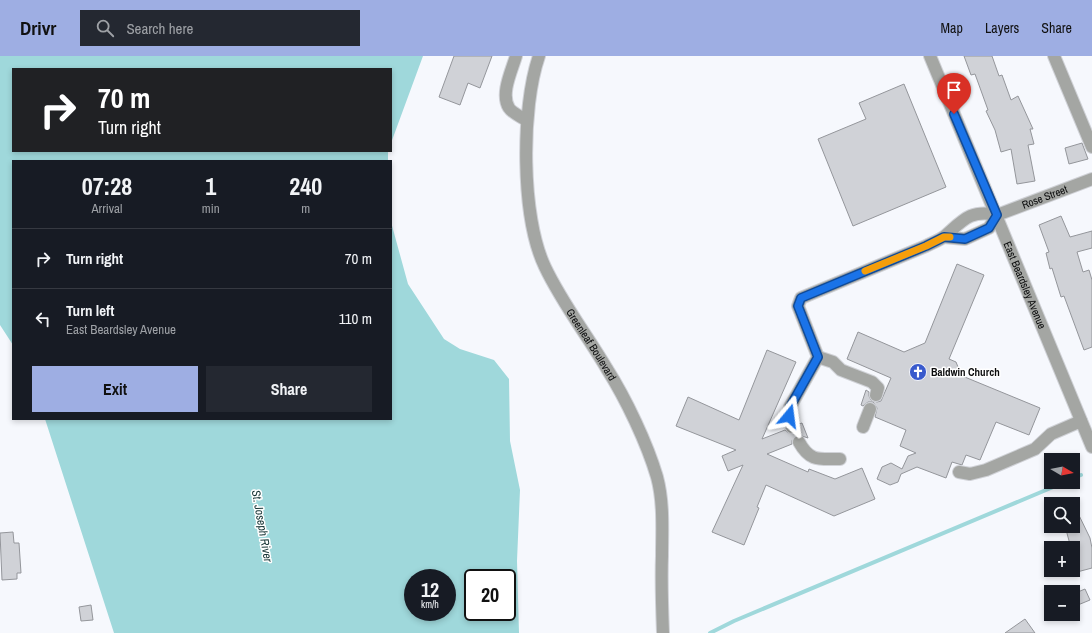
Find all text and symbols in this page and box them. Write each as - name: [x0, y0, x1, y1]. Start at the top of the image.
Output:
- search box: [80, 10, 360, 46]
- text: Drivr: [20, 15, 56, 41]
- icon: search: [94, 17, 116, 39]
- text: Search here: [126, 18, 193, 39]
- text: Map: [941, 19, 963, 37]
- text: Layers: [985, 19, 1019, 37]
- text: Share: [1041, 19, 1072, 37]
- pin: [937, 73, 971, 114]
- text: 70 m: [98, 79, 150, 117]
- icon: arrive: [943, 79, 965, 101]
- icon: right: [32, 84, 84, 136]
- text: Turn right: [98, 115, 161, 140]
- text: 07:28: [82, 170, 132, 202]
- text: 1: [205, 170, 216, 202]
- text: 240: [289, 170, 322, 202]
- street label: Rose Street: [1020, 182, 1070, 212]
- text: Arrival: [92, 200, 122, 217]
- text: min: [202, 200, 220, 217]
- text: m: [301, 200, 310, 217]
- street label: East Beardsley Avenue: [1001, 239, 1049, 331]
- icon: right: [32, 248, 54, 270]
- text: Turn right: [66, 248, 123, 269]
- text: 70 m: [345, 248, 372, 269]
- text: Turn left: [66, 300, 114, 321]
- street label: Greenleaf Boulevard: [563, 306, 619, 383]
- icon: left: [32, 308, 54, 330]
- text: 110 m: [339, 308, 372, 329]
- text: East Beardsley Avenue: [66, 321, 176, 338]
- church icon: Baldwin Church: [908, 362, 928, 382]
- place label: Baldwin Church: [931, 365, 1000, 379]
- button: Exit: [32, 366, 198, 412]
- button: Share: [206, 366, 372, 412]
- position arrow: [768, 395, 810, 437]
- north arrow: [1044, 453, 1080, 489]
- map controls: [1044, 453, 1080, 621]
- water label: St. Joseph River: [248, 489, 276, 564]
- button: search: [1044, 497, 1080, 533]
- button: +: [1044, 541, 1080, 577]
- speed limit sign: 20: [464, 569, 516, 621]
- text: 12: [421, 576, 439, 603]
- button: −: [1044, 585, 1080, 621]
- text: km/h: [421, 598, 439, 611]

